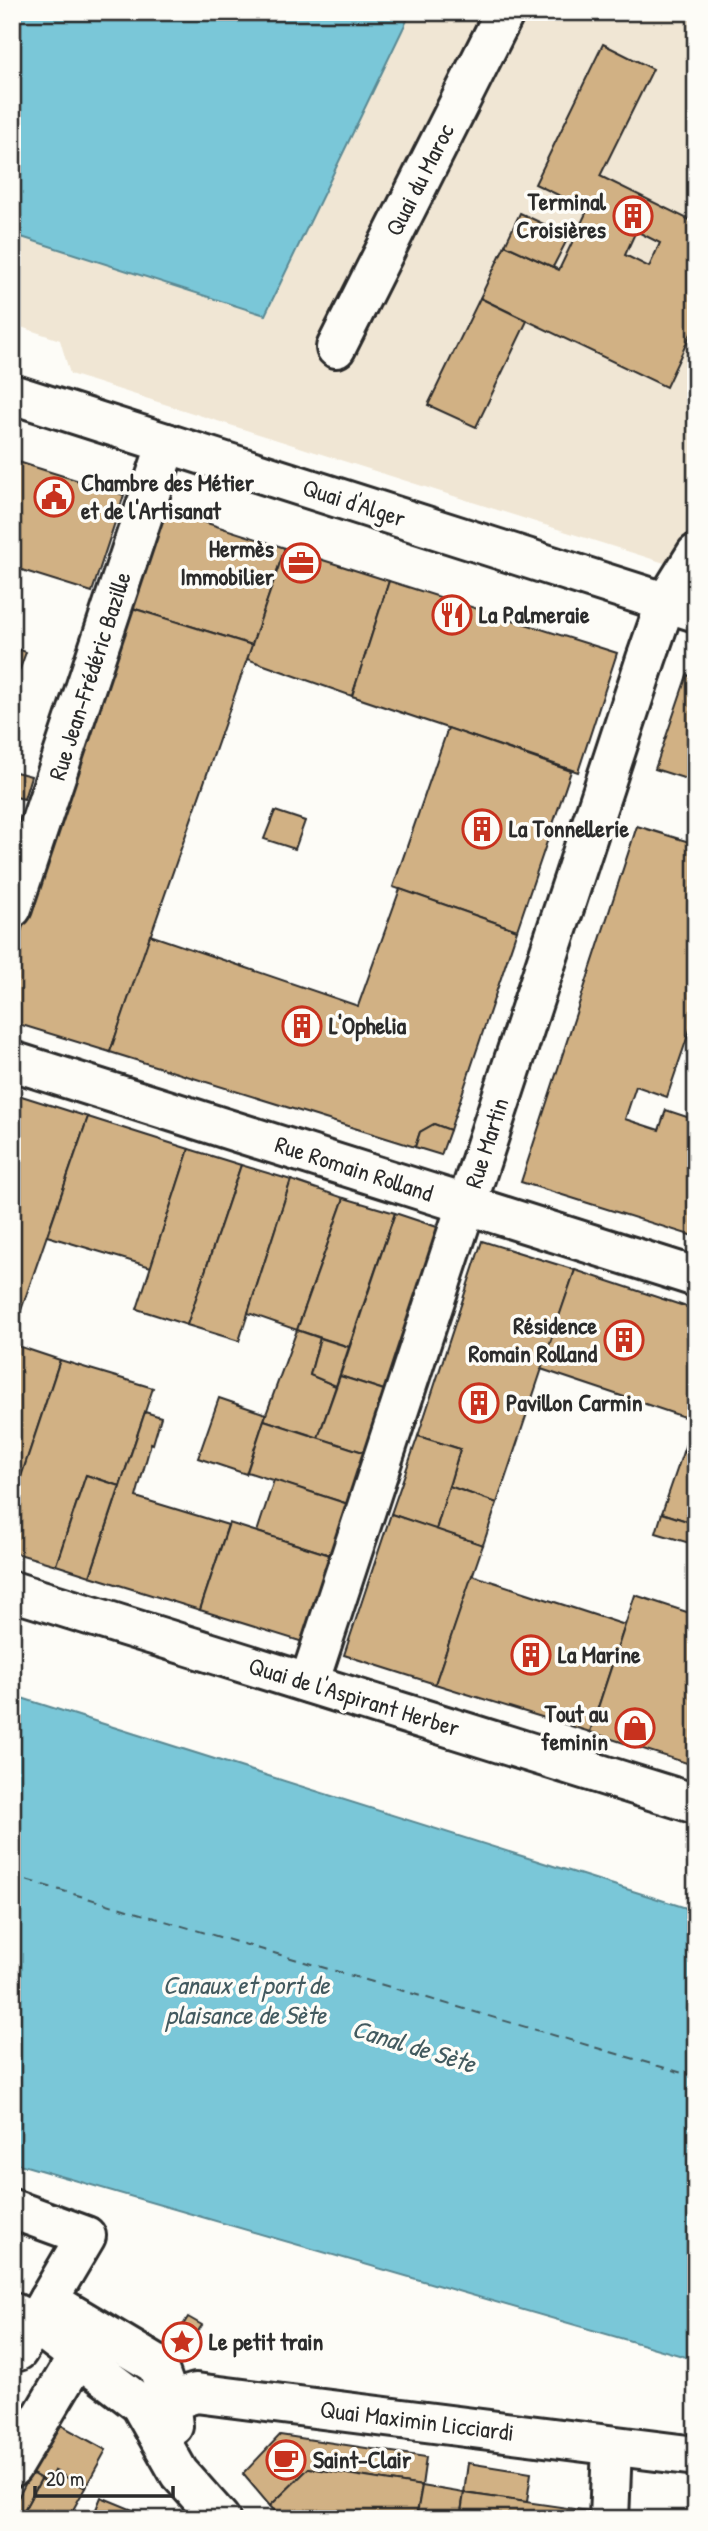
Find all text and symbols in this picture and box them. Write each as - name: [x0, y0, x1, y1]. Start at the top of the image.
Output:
- street label: Quai du Maroc: [377, 117, 461, 241]
- place label: Terminal Croisières: [516, 185, 607, 245]
- building icon: Terminal Croisières: [612, 195, 654, 237]
- place label: Chambre des Métier et de l'Artisanat: [81, 466, 255, 526]
- street label: Quai d'Alger: [299, 470, 410, 534]
- public building icon: Chambre des Métier et de l'Artisanat: [33, 476, 75, 518]
- place label: Hermès Immobilier: [180, 532, 275, 592]
- office icon: Hermès Immobilier: [280, 542, 322, 584]
- street label: Rue Jean-Frédéric Bazille: [40, 567, 138, 784]
- restaurant icon: La Palmeraie: [431, 594, 473, 636]
- place label: La Palmeraie: [479, 598, 590, 630]
- building icon: La Tonnellerie: [461, 808, 503, 850]
- place label: La Tonnellerie: [509, 812, 630, 844]
- building icon: L'Ophelia: [281, 1005, 323, 1047]
- place label: L'Ophelia: [329, 1009, 407, 1042]
- street label: Rue Martin: [456, 1094, 516, 1192]
- street label: Rue Romain Rolland: [271, 1127, 437, 1209]
- place label: Résidence Romain Rolland: [468, 1309, 598, 1369]
- building icon: Résidence Romain Rolland: [603, 1319, 645, 1361]
- building icon: Pavillon Carmin: [458, 1382, 500, 1424]
- place label: Pavillon Carmin: [506, 1386, 643, 1418]
- building icon: La Marine: [510, 1634, 552, 1676]
- place label: La Marine: [558, 1638, 641, 1670]
- street label: Quai de l'Aspirant Herber: [245, 1649, 464, 1743]
- place label: Tout au feminin: [541, 1697, 608, 1757]
- shop icon: Tout au feminin: [614, 1707, 656, 1749]
- water label: Canaux et port de plaisance de Sète: [163, 1967, 331, 2033]
- water label: Canal de Sète: [348, 2010, 482, 2081]
- place icon: Le petit train: [161, 2321, 203, 2363]
- place label: Le petit train: [209, 2325, 324, 2358]
- street label: Quai Maximin Licciardi: [318, 2392, 516, 2448]
- cafe icon: Saint-Clair: [265, 2439, 307, 2481]
- place label: Saint-Clair: [313, 2443, 412, 2475]
- scale bar: [35, 2454, 173, 2498]
- text: 20 m: [46, 2464, 84, 2493]

